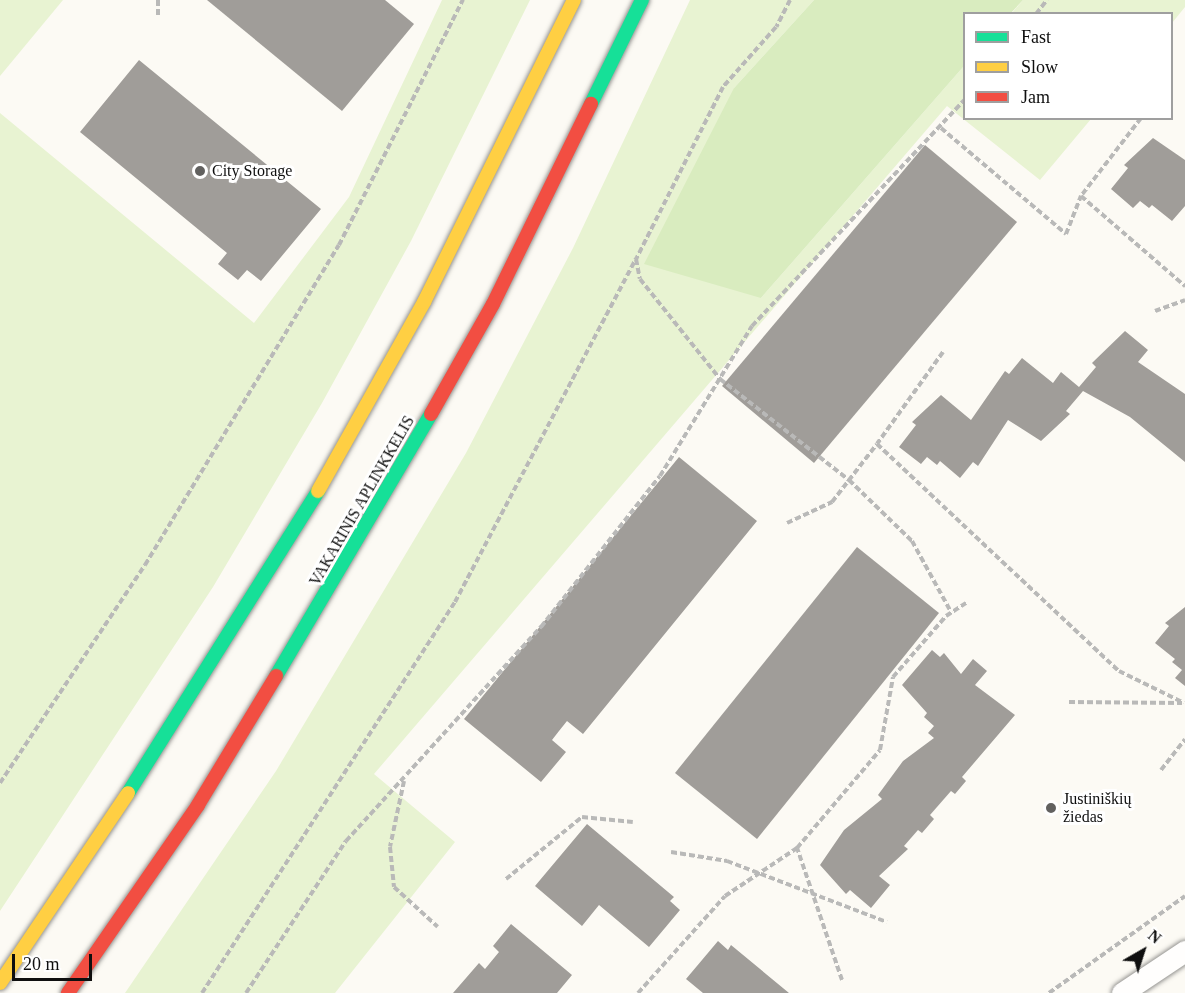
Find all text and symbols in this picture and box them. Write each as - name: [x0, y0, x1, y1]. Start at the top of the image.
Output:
- legend: [963, 12, 1173, 120]
- text: Fast: [1021, 27, 1051, 47]
- text: Slow: [1021, 57, 1058, 77]
- text: Jam: [1021, 87, 1050, 107]
- place label: City Storage: [212, 161, 292, 181]
- marker: City Storage: [193, 164, 207, 178]
- street label: VAKARINIS APLINKKELIS: [305, 412, 419, 590]
- place label: Justiniškių žiedas: [1063, 789, 1131, 827]
- marker: Justiniškių žiedas: [1044, 801, 1058, 815]
- north arrow: [1113, 921, 1173, 981]
- text: N: [1145, 926, 1164, 947]
- scale bar: [15, 942, 94, 980]
- text: 20 m: [23, 954, 60, 974]

